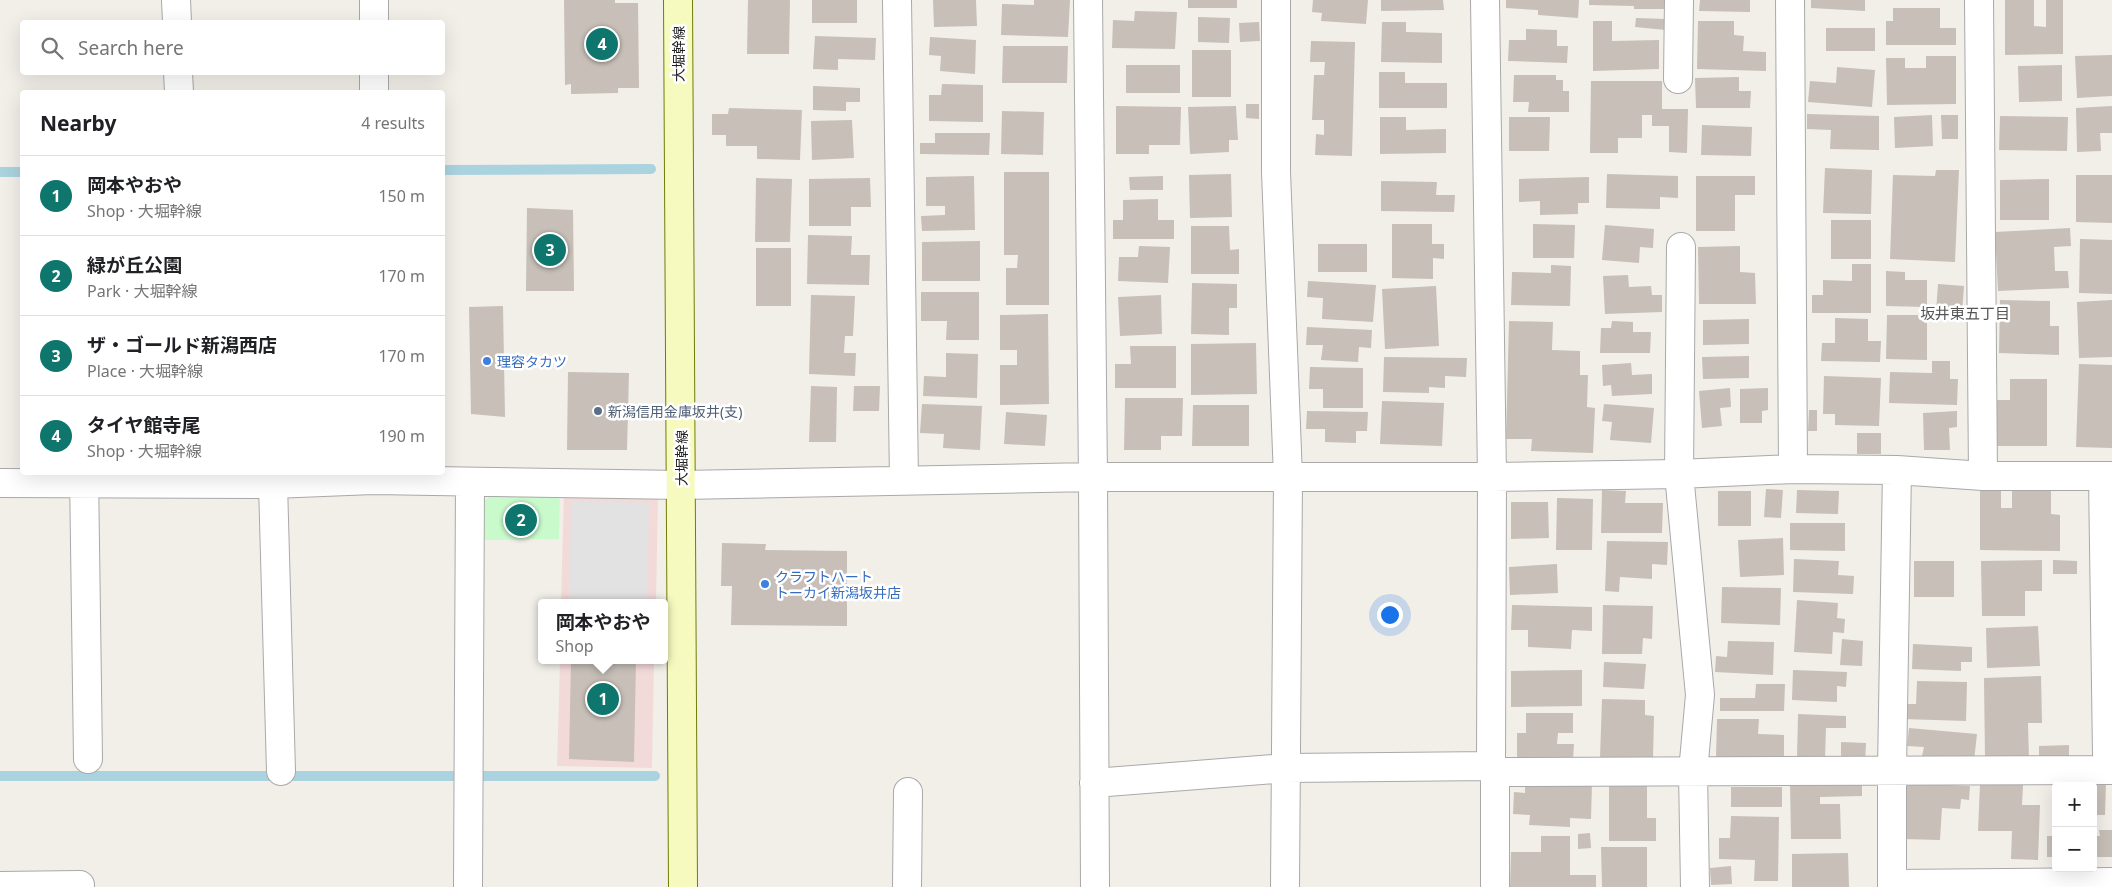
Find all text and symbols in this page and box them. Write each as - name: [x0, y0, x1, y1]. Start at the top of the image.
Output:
- search box: [20, 20, 445, 75]
- pin: 4: [586, 25, 618, 63]
- street label: 大堀幹線: [669, 26, 688, 82]
- icon: search: [38, 34, 66, 62]
- text: Search here: [78, 35, 184, 61]
- text: Nearby: [40, 109, 116, 137]
- text: 4 results: [361, 112, 425, 134]
- text: 岡本やおや: [87, 172, 182, 198]
- text: 1: [51, 185, 61, 207]
- text: 150 m: [378, 185, 425, 207]
- text: Shop · 大堀幹線: [87, 200, 202, 222]
- pin: 3: [534, 231, 566, 269]
- text: 緑が丘公園: [87, 252, 182, 278]
- text: 2: [51, 265, 61, 287]
- text: 170 m: [378, 265, 425, 287]
- text: Park · 大堀幹線: [87, 280, 197, 302]
- district label: 坂井東五丁目: [1920, 303, 2010, 323]
- text: ザ・ゴールド新潟西店: [87, 332, 277, 358]
- text: 3: [51, 345, 61, 367]
- text: 170 m: [378, 345, 425, 367]
- place label: 理容タカツ: [497, 352, 567, 371]
- marker: 理容タカツ: [481, 355, 493, 367]
- text: Place · 大堀幹線: [87, 360, 203, 382]
- place label: 新潟信用金庫坂井(支): [608, 402, 742, 421]
- marker: 新潟信用金庫坂井(支): [592, 405, 604, 417]
- text: タイヤ館寺尾: [87, 412, 200, 438]
- text: 4: [51, 425, 61, 447]
- text: 190 m: [378, 425, 425, 447]
- street label: 大堀幹線: [672, 430, 691, 486]
- text: Shop · 大堀幹線: [87, 440, 202, 462]
- pin: 2: [505, 501, 537, 539]
- place label: クラフトハート トーカイ新潟坂井店: [775, 567, 901, 602]
- marker: クラフトハート トーカイ新潟坂井店: [759, 578, 771, 590]
- popup: [538, 599, 668, 664]
- your location: [1377, 602, 1403, 628]
- text: 岡本やおや: [555, 609, 651, 635]
- text: Shop: [555, 635, 594, 657]
- pin: 1: [587, 680, 619, 718]
- map controls: [2052, 782, 2097, 872]
- button: +: [2052, 782, 2097, 827]
- button: −: [2052, 827, 2097, 872]

